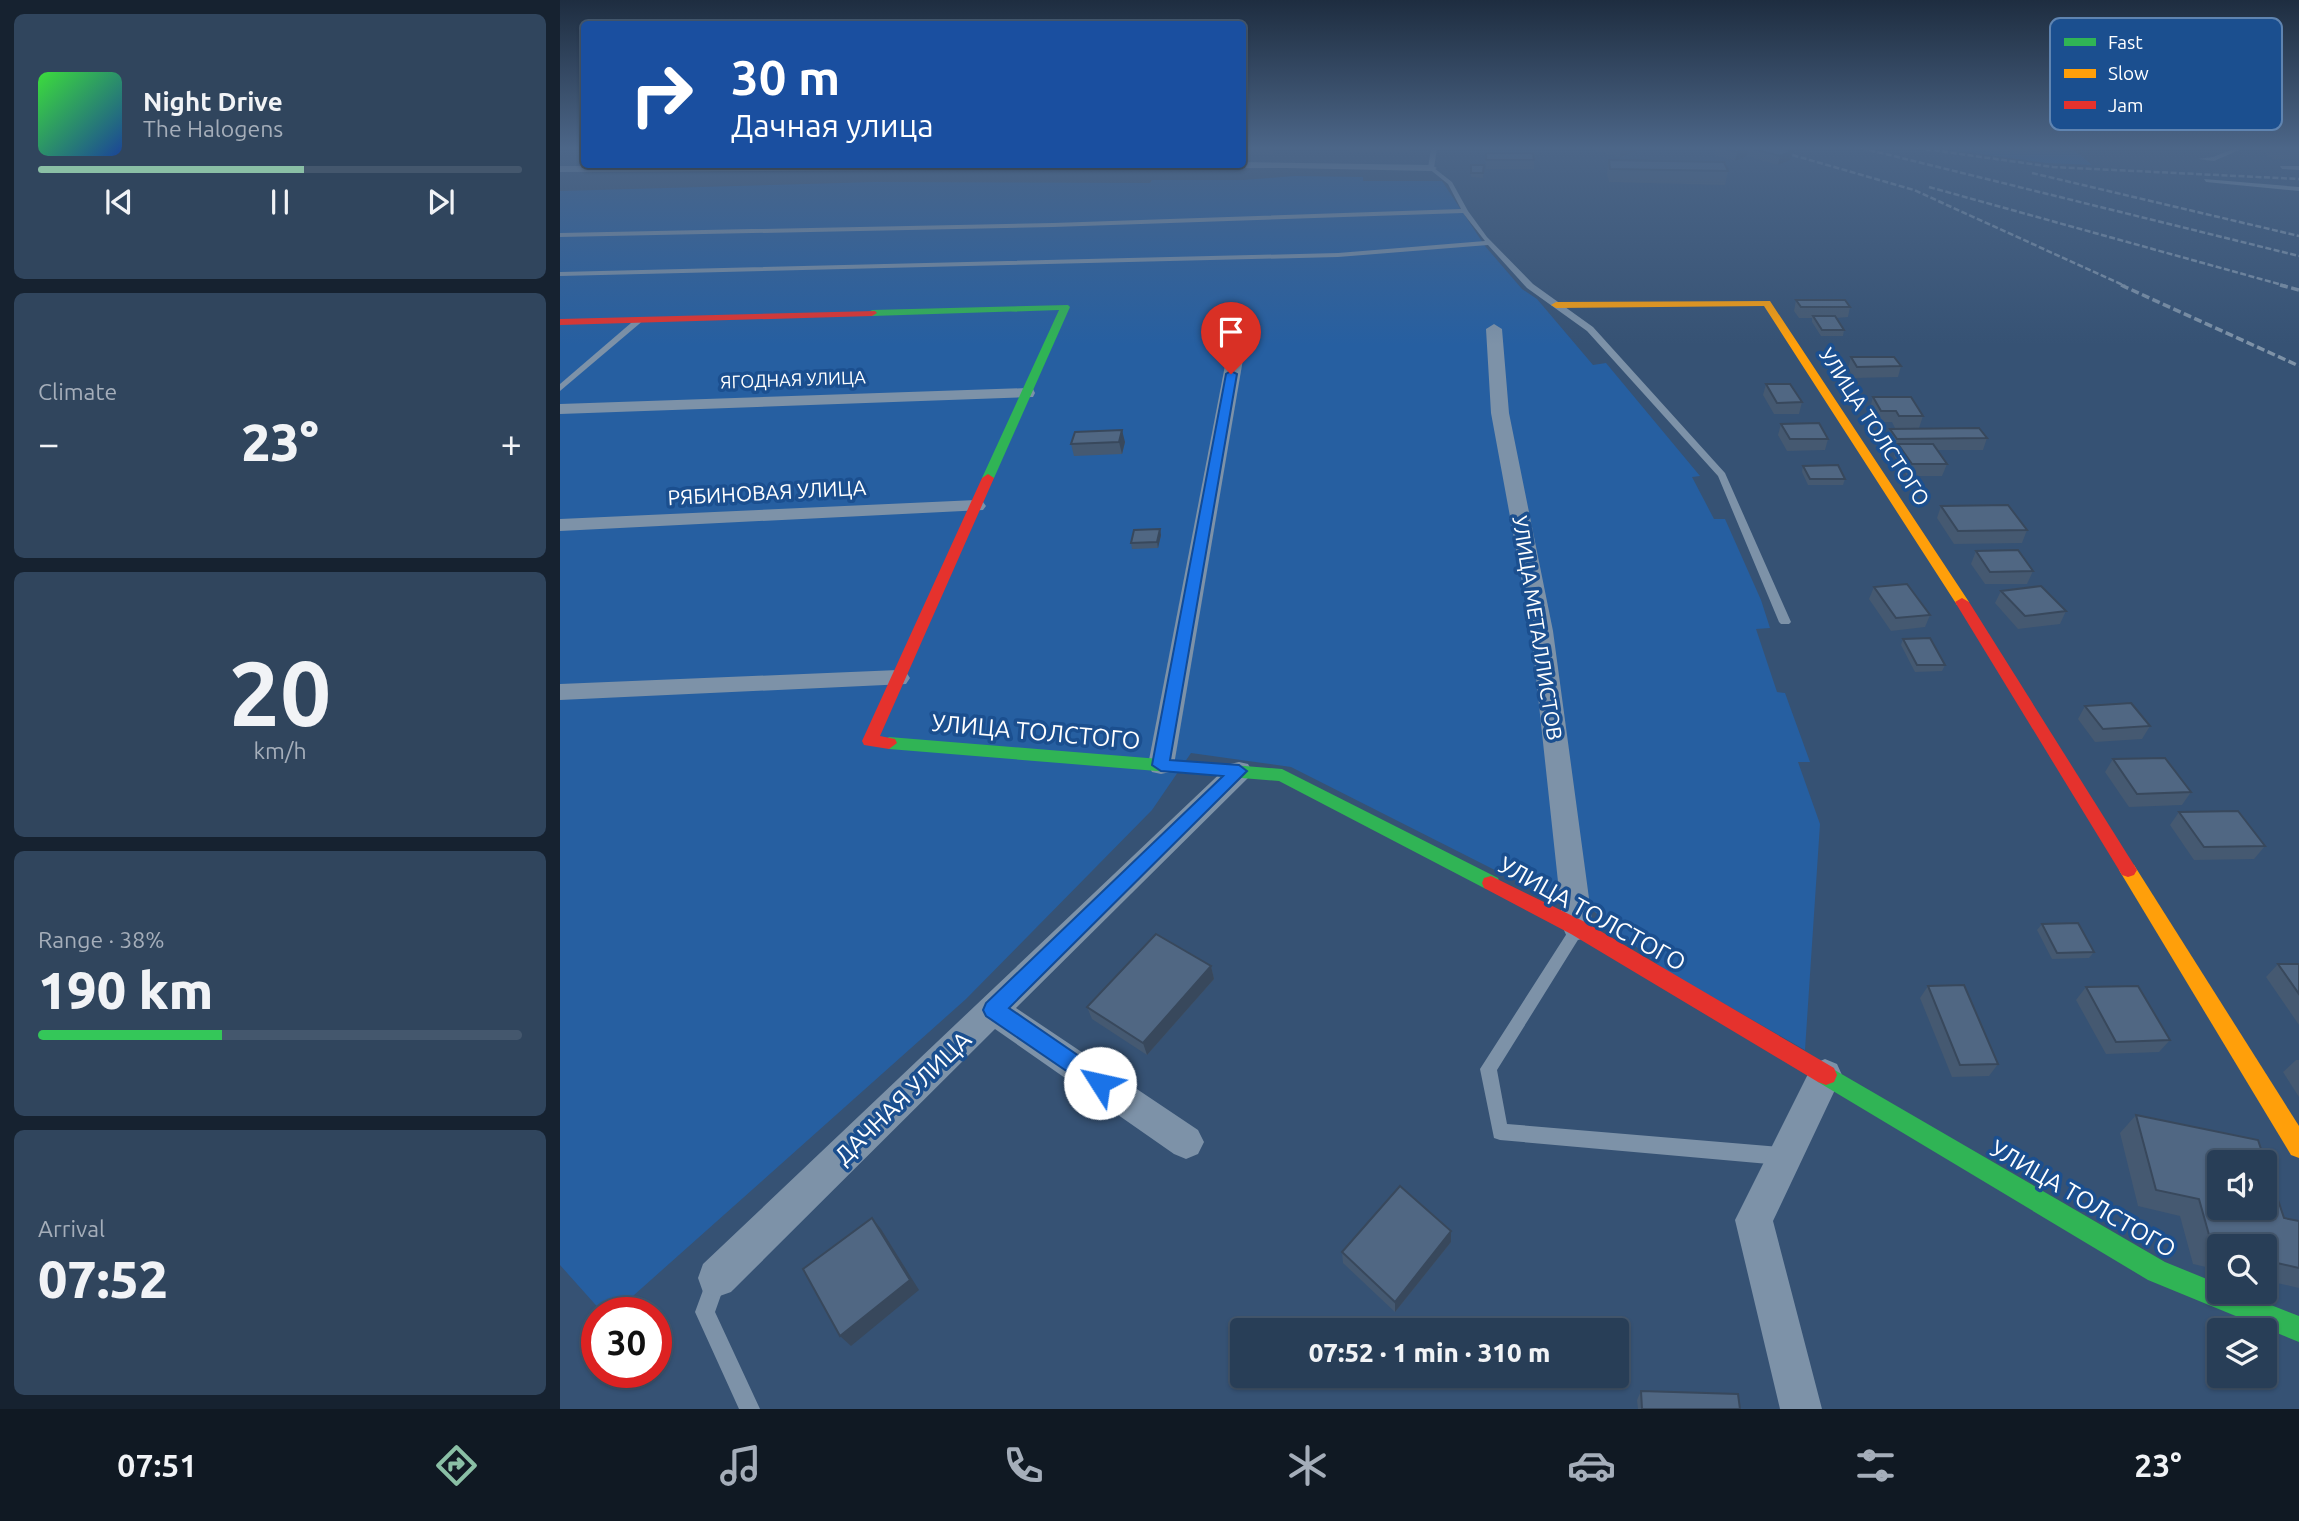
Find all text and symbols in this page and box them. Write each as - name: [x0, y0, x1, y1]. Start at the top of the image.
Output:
- legend: [2050, 18, 2282, 130]
- text: Fast: [2108, 31, 2143, 53]
- icon: right: [616, 49, 707, 140]
- text: 30 m: [731, 49, 840, 104]
- text: Slow: [2108, 62, 2149, 84]
- text: Night Drive: [143, 87, 283, 116]
- text: Jam: [2108, 94, 2144, 116]
- text: Дачная улица: [731, 107, 934, 143]
- text: The Halogens: [143, 116, 283, 141]
- icon: previous: [100, 183, 138, 221]
- icon: pause: [261, 183, 299, 221]
- icon: next: [422, 183, 460, 221]
- pin: [1201, 302, 1261, 374]
- icon: arrive: [1212, 313, 1250, 351]
- street label: УЛИЦА ТОЛСТОГО: [1815, 343, 1935, 510]
- street label: ЯГОДНАЯ УЛИЦА: [720, 366, 866, 392]
- text: Climate: [38, 379, 117, 404]
- text: 23°: [241, 413, 319, 471]
- text: −: [38, 422, 59, 464]
- text: +: [501, 422, 522, 464]
- street label: РЯБИНОВАЯ УЛИЦА: [667, 475, 867, 509]
- street label: УЛИЦА МЕТАЛЛИСТОВ: [1508, 514, 1568, 742]
- text: 20: [229, 641, 331, 743]
- street label: УЛИЦА ТОЛСТОГО: [931, 709, 1142, 754]
- text: km/h: [253, 738, 307, 763]
- street label: УЛИЦА ТОЛСТОГО: [1494, 851, 1690, 976]
- text: Range · 38%: [38, 927, 165, 952]
- text: 190 km: [38, 961, 213, 1019]
- street label: ДАЧНАЯ УЛИЦА: [829, 1025, 977, 1170]
- position arrow: [1063, 1046, 1137, 1120]
- street label: УЛИЦА ТОЛСТОГО: [1986, 1135, 2181, 1263]
- map controls: [2207, 1150, 2277, 1388]
- button: sound: [2207, 1150, 2277, 1220]
- text: Arrival: [38, 1216, 105, 1241]
- button: search: [2207, 1234, 2277, 1304]
- text: 07:52: [38, 1250, 168, 1308]
- speed limit sign: 30: [581, 1297, 672, 1388]
- button: layers: [2207, 1318, 2277, 1388]
- text: 07:52 · 1 min · 310 m: [1309, 1338, 1550, 1367]
- icon: directions: [432, 1441, 481, 1490]
- icon: music: [716, 1441, 765, 1490]
- icon: phone: [999, 1441, 1048, 1490]
- icon: climate: [1283, 1441, 1332, 1490]
- icon: car: [1567, 1441, 1616, 1490]
- icon: filters: [1851, 1441, 1900, 1490]
- text: 07:51: [117, 1447, 197, 1483]
- text: 23°: [2134, 1447, 2182, 1483]

